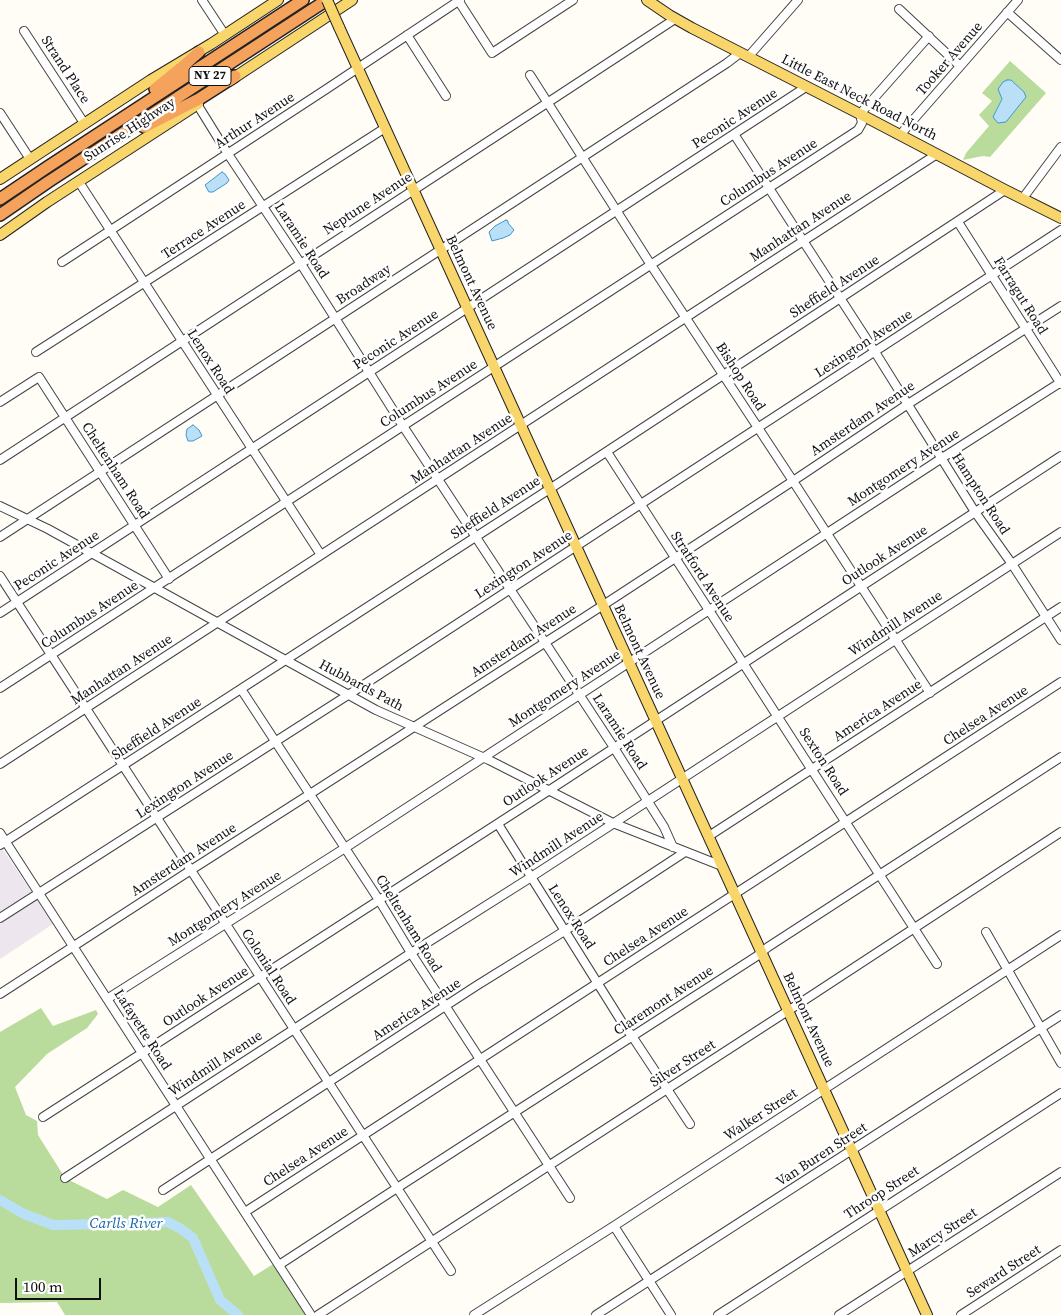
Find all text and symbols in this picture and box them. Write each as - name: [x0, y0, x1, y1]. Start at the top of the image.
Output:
- street label: Tooker Avenue: [913, 19, 987, 99]
- street label: Strand Place: [37, 33, 93, 107]
- street label: Little East Neck Road North: [778, 51, 940, 145]
- road number: NY 27: [189, 66, 231, 85]
- street label: Peconic Avenue: [689, 85, 781, 153]
- street label: Arthur Avenue: [212, 89, 298, 153]
- street label: Sunrise Highway: [81, 94, 179, 166]
- street label: Columbus Avenue: [717, 135, 821, 211]
- street label: Neptune Avenue: [320, 169, 416, 239]
- street label: Manhattan Avenue: [747, 188, 855, 266]
- street label: Terrace Avenue: [159, 197, 249, 263]
- street label: Laramie Road: [270, 200, 332, 282]
- street label: Belmont Avenue: [442, 233, 500, 333]
- street label: Sheffield Avenue: [787, 252, 883, 322]
- street label: Farragut Road: [990, 254, 1050, 338]
- street label: Broadway: [334, 261, 394, 309]
- street label: Peconic Avenue: [350, 306, 442, 374]
- street label: Lexington Avenue: [812, 306, 916, 382]
- street label: Lenox Road: [183, 327, 237, 397]
- street label: Bishop Road: [712, 340, 768, 414]
- street label: Columbus Avenue: [377, 356, 481, 432]
- street label: Amsterdam Avenue: [808, 378, 918, 460]
- street label: Manhattan Avenue: [408, 410, 516, 488]
- street label: Cheltenham Road: [78, 420, 152, 522]
- street label: Montgomery Avenue: [845, 426, 963, 510]
- street label: Hampton Road: [947, 450, 1013, 538]
- street label: Sheffield Avenue: [448, 473, 544, 543]
- street label: Outlook Avenue: [839, 522, 931, 590]
- street label: Peconic Avenue: [11, 527, 103, 595]
- street label: Lexington Avenue: [472, 527, 576, 603]
- street label: Stratford Avenue: [667, 529, 737, 625]
- street label: Columbus Avenue: [38, 577, 142, 653]
- street label: Windmill Avenue: [846, 588, 946, 660]
- street label: Amsterdam Avenue: [468, 601, 580, 681]
- street label: Belmont Avenue: [610, 602, 668, 702]
- street label: Manhattan Avenue: [68, 631, 176, 709]
- street label: Montgomery Avenue: [506, 647, 624, 731]
- street label: Hubbards Path: [316, 657, 406, 715]
- street label: America Avenue: [831, 676, 925, 746]
- street label: Chelsea Avenue: [940, 682, 1032, 750]
- street label: Laramie Road: [588, 691, 650, 773]
- street label: Sheffield Avenue: [109, 694, 205, 764]
- street label: Sexton Road: [795, 725, 851, 799]
- street label: Outlook Avenue: [500, 743, 592, 811]
- street label: Lexington Avenue: [133, 747, 237, 823]
- street label: Windmill Avenue: [507, 809, 607, 881]
- street label: Amsterdam Avenue: [128, 820, 240, 900]
- street label: Montgomery Avenue: [165, 867, 285, 951]
- street label: Cheltenham Road: [371, 872, 445, 976]
- street label: Lenox Road: [544, 882, 598, 952]
- street label: Chelsea Avenue: [600, 903, 692, 971]
- street label: Colonial Road: [237, 926, 299, 1008]
- street label: Outlook Avenue: [160, 963, 252, 1031]
- street label: Claremont Avenue: [611, 963, 717, 1039]
- street label: Belmont Avenue: [779, 970, 837, 1070]
- street label: America Avenue: [370, 975, 464, 1045]
- street label: Lafayette Road: [110, 987, 174, 1073]
- street label: Windmill Avenue: [166, 1028, 266, 1100]
- street label: Silver Street: [647, 1037, 719, 1091]
- street label: Walker Street: [721, 1085, 801, 1145]
- street label: Van Buren Street: [774, 1119, 870, 1191]
- street label: Chelsea Avenue: [260, 1123, 352, 1191]
- street label: Throop Street: [842, 1163, 922, 1223]
- street label: Marcy Street: [905, 1205, 981, 1261]
- water label: Carlls River: [90, 1215, 162, 1233]
- street label: Seward Street: [964, 1242, 1044, 1302]
- scale bar: [18, 1268, 104, 1300]
- text: 100 m: [23, 1276, 63, 1297]

